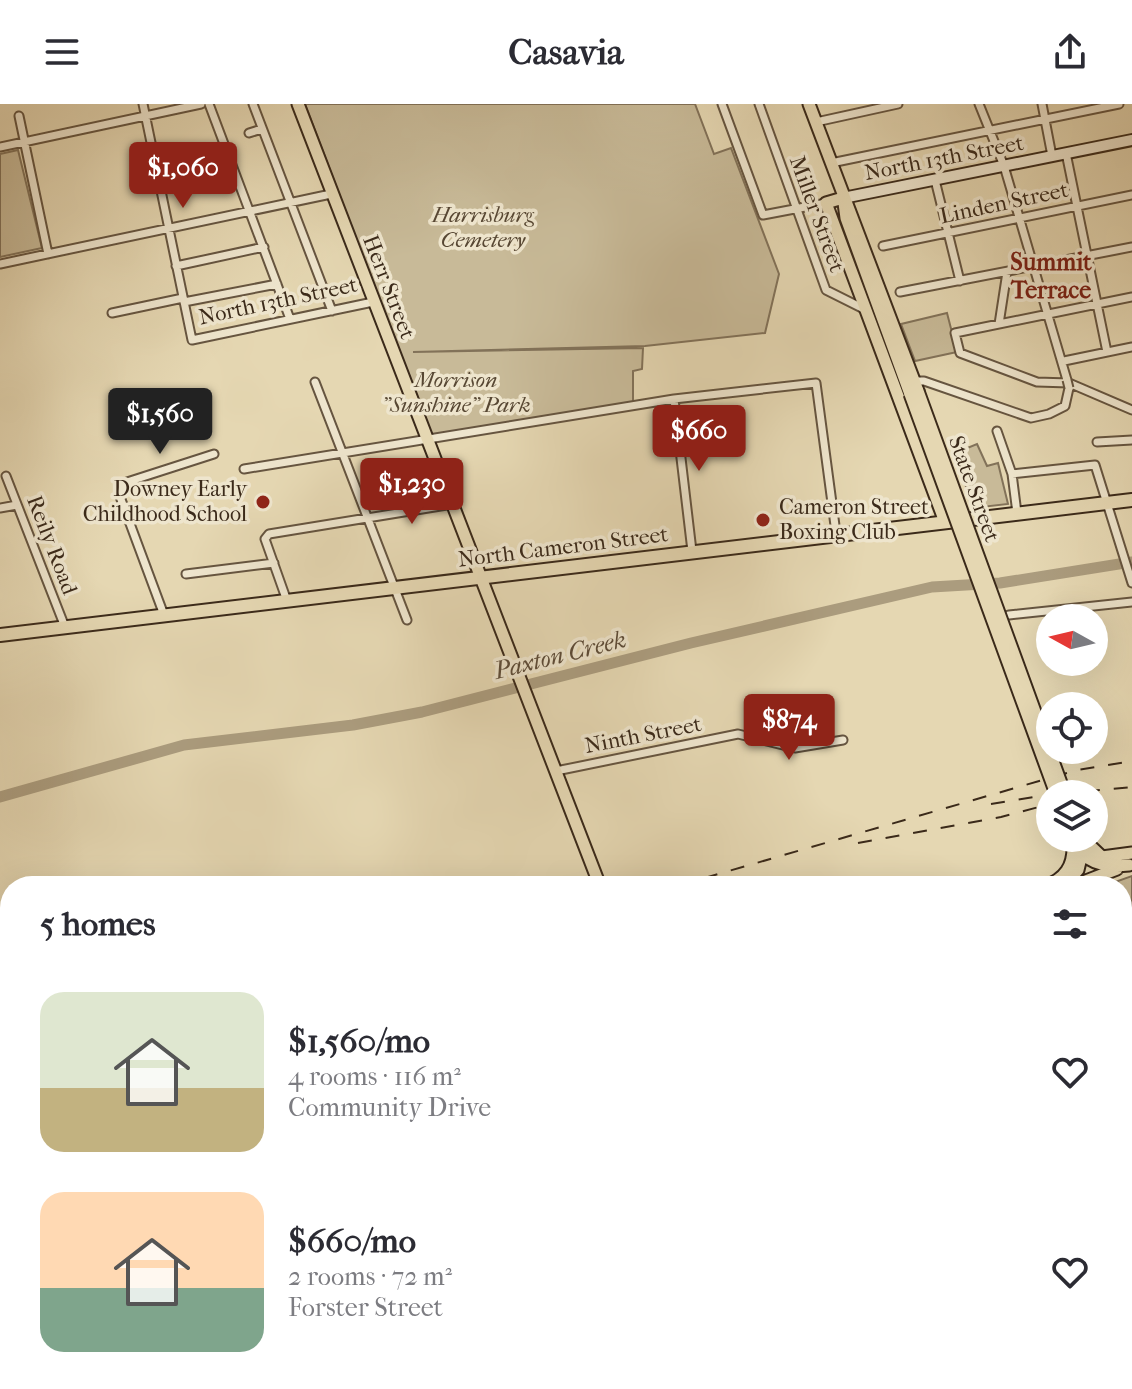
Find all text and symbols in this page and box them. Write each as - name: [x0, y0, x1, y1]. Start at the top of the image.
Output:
- icon: menu: [40, 30, 84, 74]
- icon: share: [1048, 30, 1092, 74]
- text: Casavia: [508, 31, 624, 73]
- street label: North 13th Street: [862, 130, 1026, 186]
- pin: $1,060: [118, 142, 248, 210]
- text: $1,060: [147, 152, 219, 183]
- street label: Miller Street: [784, 152, 850, 276]
- street label: Linden Street: [937, 177, 1071, 229]
- park label: Harrisburg Cemetery: [431, 202, 534, 253]
- street label: Herr Street: [357, 231, 421, 343]
- district label: Summit Terrace: [1010, 248, 1092, 304]
- street label: North 13th Street: [196, 271, 360, 331]
- park label: Morrison "Sunshine" Park: [382, 367, 530, 418]
- pin: $1,560: [95, 388, 225, 456]
- text: $1,560: [126, 398, 194, 429]
- pin: $660: [652, 405, 746, 473]
- text: $660: [671, 415, 727, 446]
- street label: State Street: [943, 432, 1005, 546]
- pin: $1,230: [347, 458, 477, 526]
- text: $1,230: [378, 468, 446, 499]
- place label: Downey Early Childhood School: [83, 476, 248, 527]
- street label: Reily Road: [21, 492, 83, 599]
- marker: Downey Early Childhood School: [254, 493, 272, 511]
- place label: Cameron Street Boxing Club: [779, 494, 929, 545]
- marker: Cameron Street Boxing Club: [754, 511, 772, 529]
- street label: North Cameron Street: [456, 521, 670, 573]
- north arrow: [1036, 604, 1108, 676]
- map controls: [1036, 604, 1108, 852]
- water label: Paxton Creek: [490, 625, 629, 685]
- button: locate: [1036, 692, 1108, 764]
- pin: $874: [742, 694, 836, 762]
- text: $874: [762, 704, 816, 735]
- street label: Ninth Street: [582, 711, 704, 759]
- button: layers: [1036, 780, 1108, 852]
- icon: filters: [1048, 902, 1092, 946]
- text: 5 homes: [40, 904, 155, 944]
- text: $1,560/mo: [288, 1021, 430, 1061]
- icon: home: [104, 1024, 200, 1120]
- icon: heart: [1048, 1050, 1092, 1094]
- text: 4 rooms · 116 m²: [288, 1061, 461, 1092]
- text: Community Drive: [288, 1092, 491, 1123]
- text: $660/mo: [288, 1221, 416, 1261]
- icon: home: [104, 1224, 200, 1320]
- icon: heart: [1048, 1250, 1092, 1294]
- text: 2 rooms · 72 m²: [288, 1261, 452, 1292]
- text: Forster Street: [288, 1292, 443, 1323]

